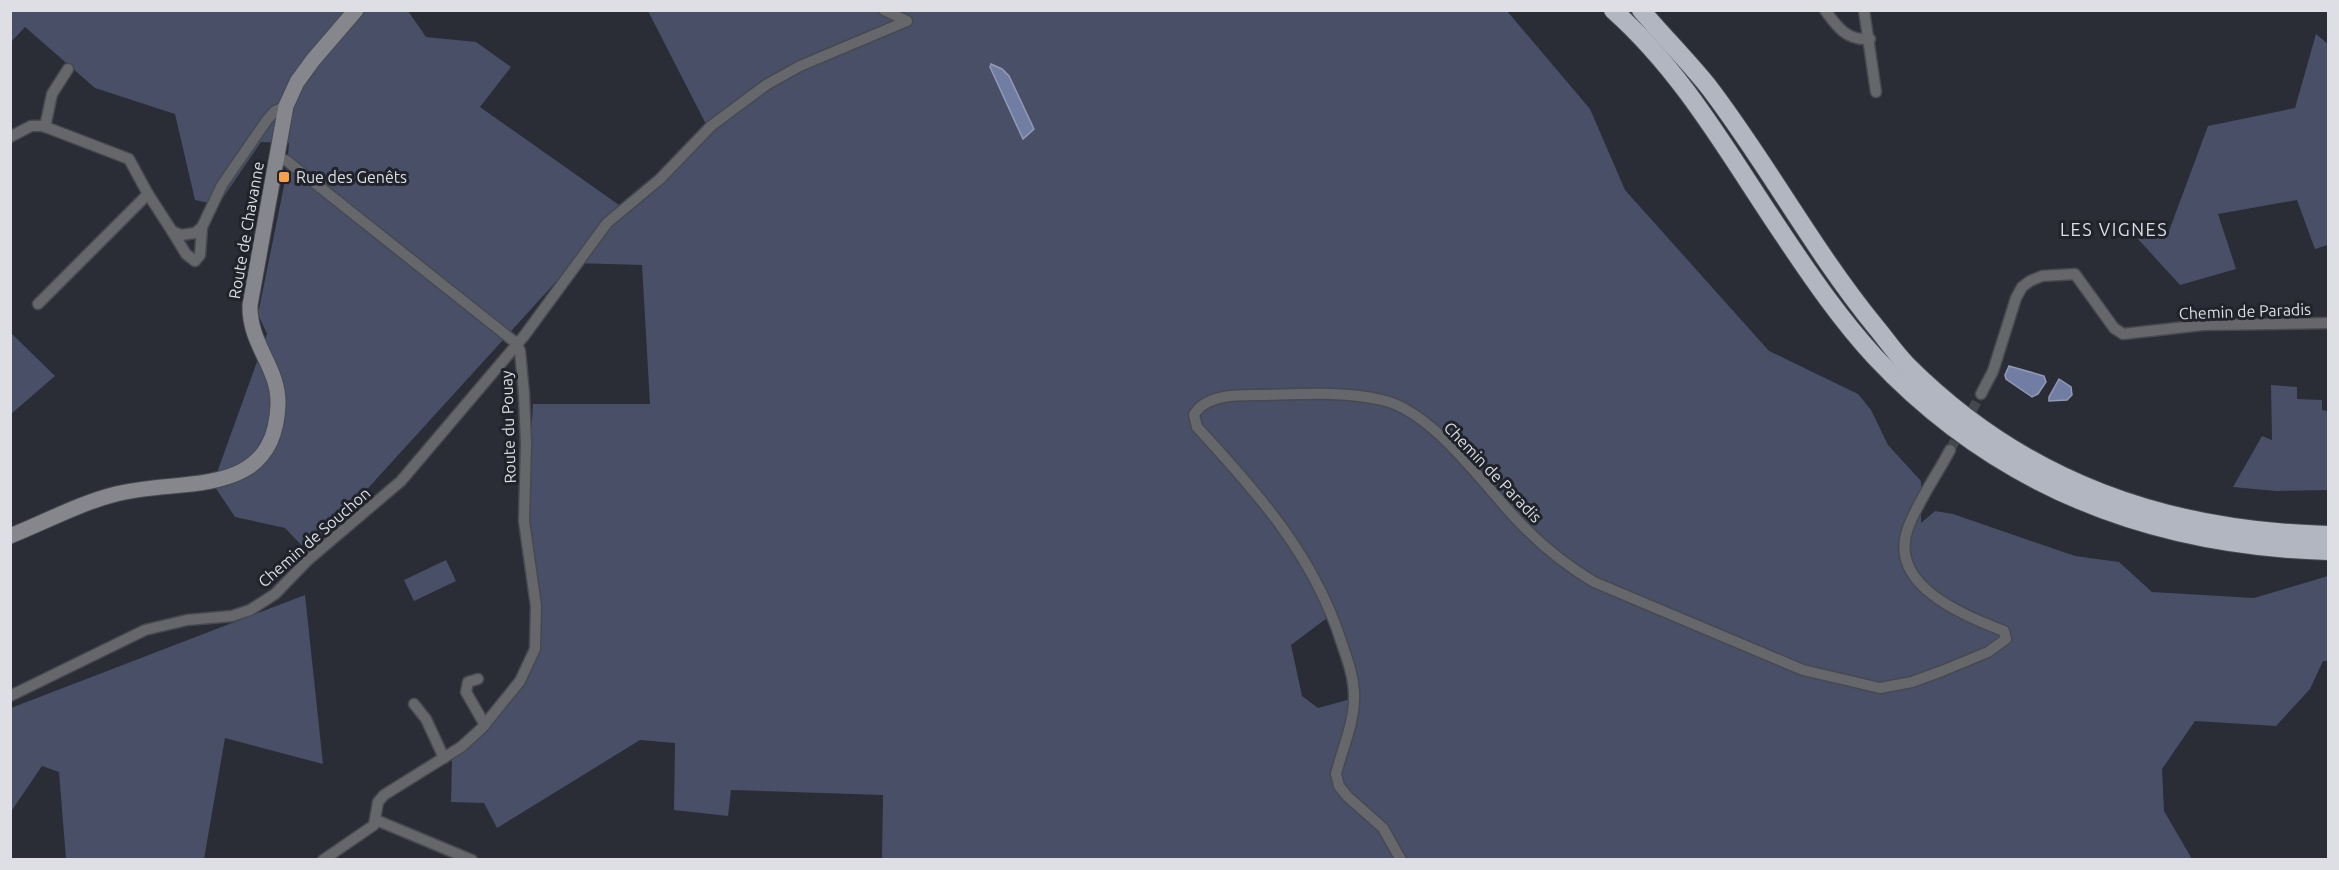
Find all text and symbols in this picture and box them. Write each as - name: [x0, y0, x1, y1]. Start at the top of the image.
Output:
- street label: Route de Chavanne: [225, 160, 267, 300]
- place label: Rue des Genêts: [296, 168, 407, 186]
- marker: Rue des Genêts: [277, 170, 291, 184]
- district label: LES VIGNES: [2060, 219, 2168, 239]
- street label: Chemin de Paradis: [2179, 300, 2311, 322]
- street label: Route du Pouay: [497, 370, 519, 484]
- street label: Chemin de Paradis: [1441, 418, 1545, 526]
- street label: Chemin de Souchon: [254, 484, 374, 590]

